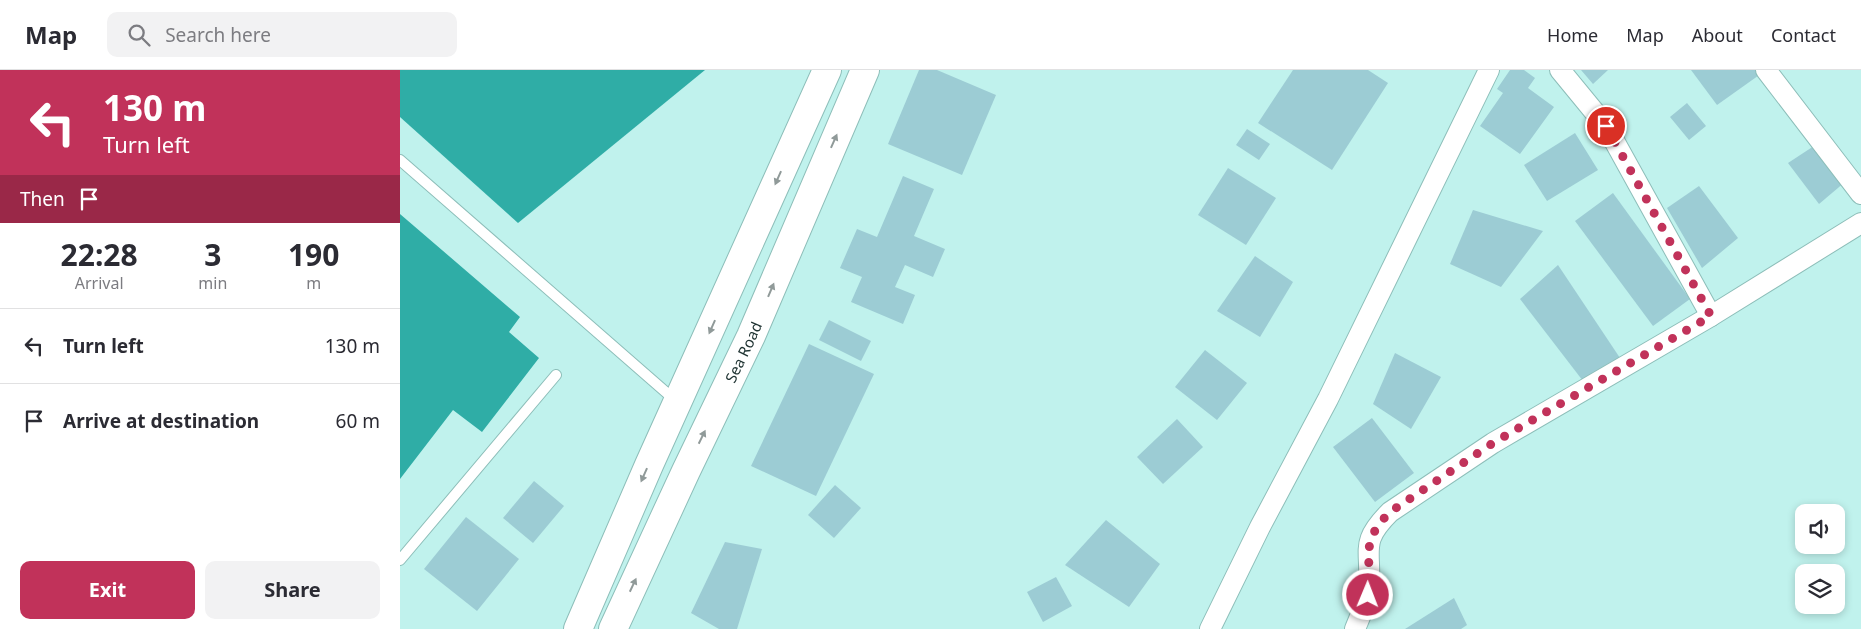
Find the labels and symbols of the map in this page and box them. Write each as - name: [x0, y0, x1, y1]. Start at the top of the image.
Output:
- pin: [1585, 105, 1627, 147]
- one-way arrow: [831, 134, 839, 148]
- one-way arrow: [774, 171, 782, 185]
- one-way arrow: [767, 283, 775, 297]
- street label: Sea Road: [720, 319, 766, 386]
- one-way arrow: [708, 320, 716, 334]
- one-way arrow: [698, 430, 706, 445]
- one-way arrow: [640, 468, 648, 482]
- position arrow: [1341, 568, 1393, 620]
- one-way arrow: [629, 578, 637, 592]

